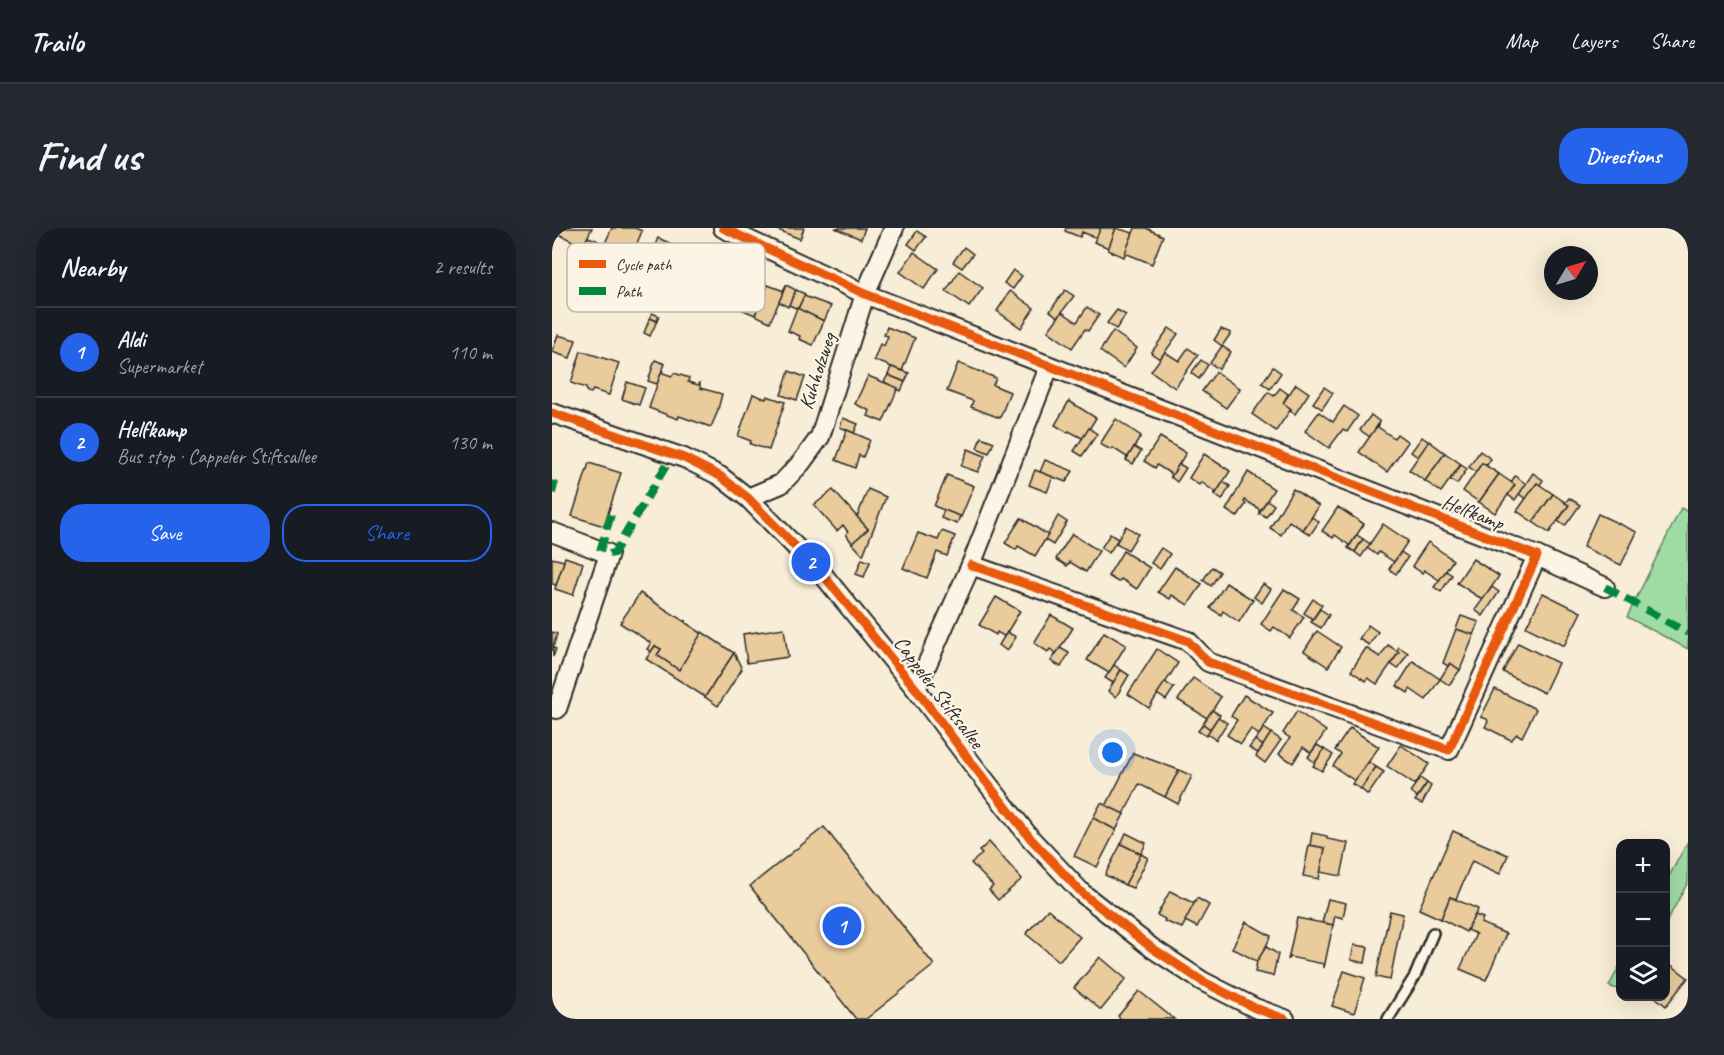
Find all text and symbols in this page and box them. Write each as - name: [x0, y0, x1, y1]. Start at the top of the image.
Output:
- text: Trailo: [30, 24, 84, 59]
- text: Map: [1505, 28, 1538, 54]
- text: Layers: [1571, 28, 1617, 54]
- text: Share: [1650, 28, 1694, 54]
- button: Directions: [1559, 128, 1688, 184]
- text: Find us: [36, 130, 141, 183]
- legend: [567, 243, 765, 312]
- north arrow: [1544, 246, 1598, 300]
- text: Nearby: [60, 251, 125, 284]
- text: 2 results: [433, 255, 492, 280]
- text: Cycle path: [616, 255, 672, 275]
- text: Path: [616, 282, 643, 302]
- text: Aldi: [117, 326, 145, 354]
- street label: Kuhholzweg: [792, 328, 842, 413]
- text: 1: [75, 340, 84, 365]
- text: 110 m: [449, 340, 492, 365]
- text: Supermarket: [117, 354, 202, 379]
- text: Helfkamp: [117, 416, 186, 444]
- text: 2: [75, 430, 84, 455]
- text: 130 m: [449, 430, 492, 455]
- text: Bus stop · Cappeler Stiftsallee: [117, 444, 316, 469]
- street label: Helfkamp: [1438, 488, 1509, 536]
- button: Save: [60, 504, 270, 562]
- button: Share: [282, 504, 492, 562]
- pin: 2: [792, 540, 830, 584]
- street label: Cappeler Stiftsallee: [888, 630, 991, 755]
- your location: [1098, 738, 1127, 767]
- map controls: [1616, 839, 1670, 1001]
- button: +: [1616, 839, 1670, 893]
- button: −: [1616, 893, 1670, 947]
- pin: 1: [822, 904, 862, 948]
- button: layers: [1616, 947, 1670, 1001]

